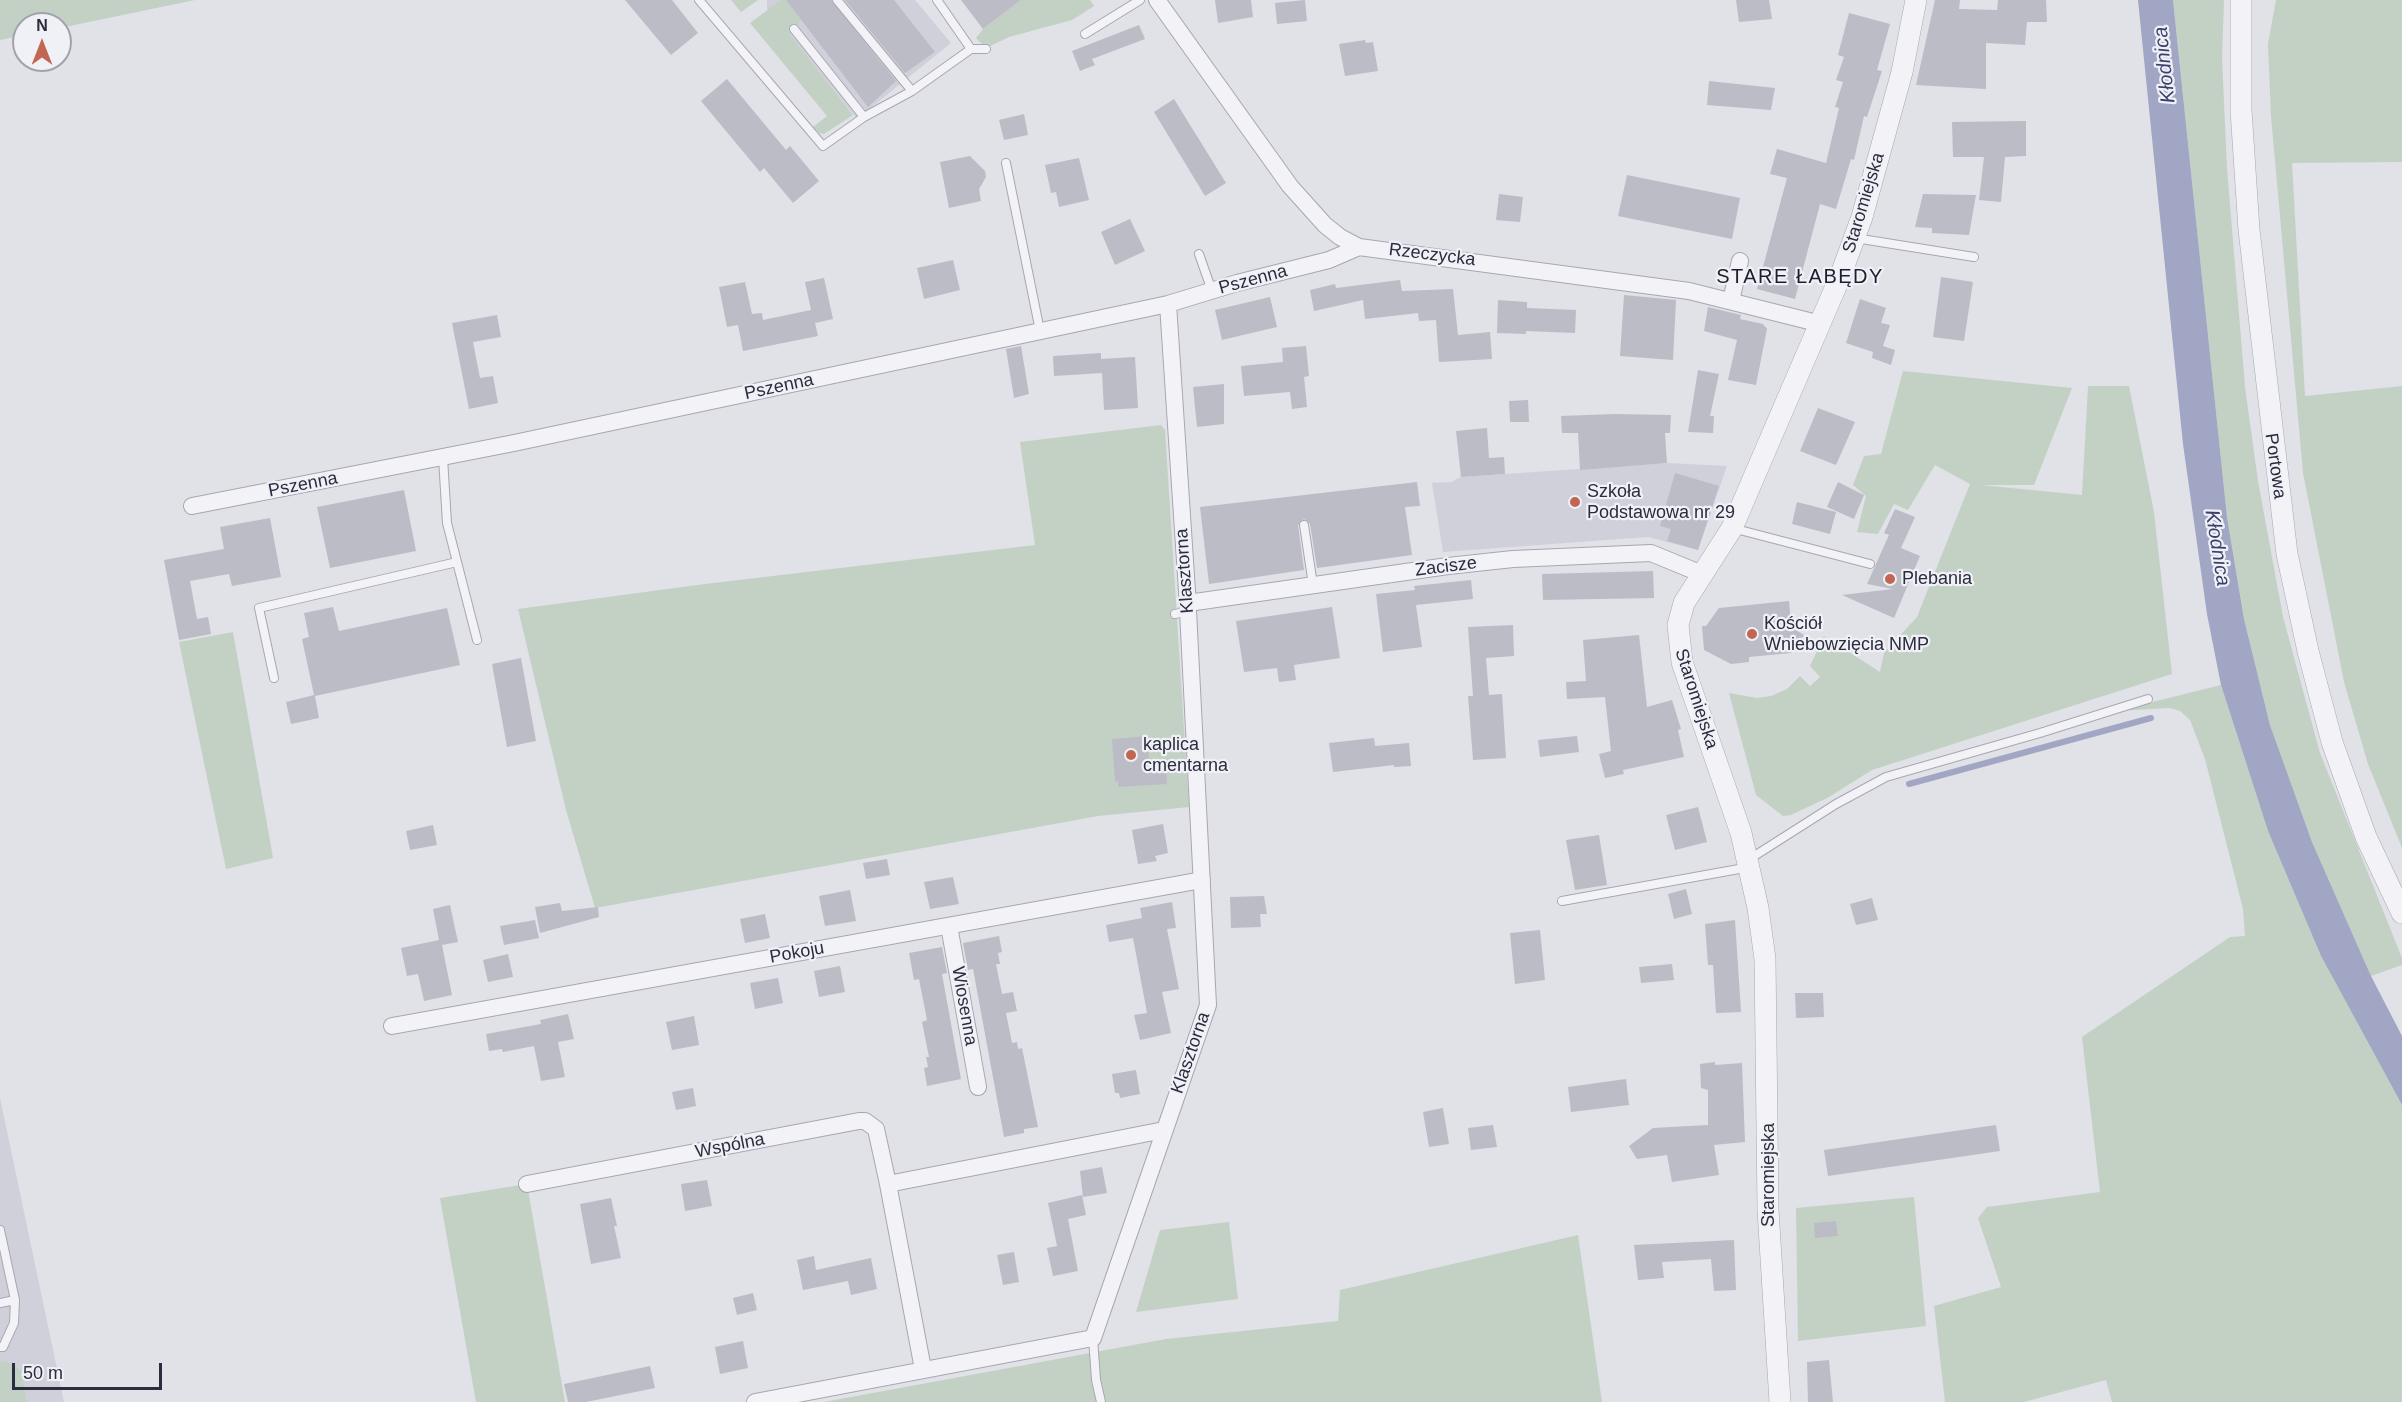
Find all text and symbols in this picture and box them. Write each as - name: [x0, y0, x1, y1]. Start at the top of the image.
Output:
- north arrow: [12, 12, 72, 72]
- text: N: [36, 17, 48, 34]
- water label: Kłodnica: [2149, 26, 2181, 104]
- street label: Staromiejska: [1838, 150, 1890, 256]
- street label: Rzeczycka: [1387, 239, 1477, 271]
- street label: Pszenna: [1216, 261, 1290, 299]
- district label: STARE ŁABĘDY: [1716, 265, 1884, 289]
- street label: Pszenna: [742, 369, 816, 405]
- street label: Portowa: [2260, 432, 2290, 500]
- street label: Pszenna: [267, 468, 339, 502]
- place label: Szkoła Podstawowa nr 29: [1587, 481, 1735, 524]
- marker: Szkoła Podstawowa nr 29: [1568, 495, 1582, 509]
- water label: Kłodnica: [2199, 508, 2235, 588]
- street label: Klasztorna: [1171, 528, 1199, 614]
- street label: Zacisze: [1414, 553, 1478, 581]
- place label: Plebania: [1902, 568, 1972, 590]
- marker: Plebania: [1883, 572, 1897, 586]
- place label: Kościół Wniebowzięcia NMP: [1764, 613, 1929, 656]
- marker: Kościół Wniebowzięcia NMP: [1745, 627, 1759, 641]
- street label: Staromiejska: [1670, 646, 1722, 752]
- place label: kaplica cmentarna: [1143, 734, 1228, 777]
- marker: kaplica cmentarna: [1124, 748, 1138, 762]
- street label: Pokoju: [768, 938, 826, 968]
- street label: Wiosenna: [946, 965, 982, 1047]
- street label: Klasztorna: [1167, 1009, 1215, 1097]
- street label: Staromiejska: [1758, 1123, 1780, 1227]
- street label: Wspólna: [694, 1129, 766, 1163]
- scale bar: [15, 1351, 165, 1389]
- text: 50 m: [23, 1363, 63, 1383]

